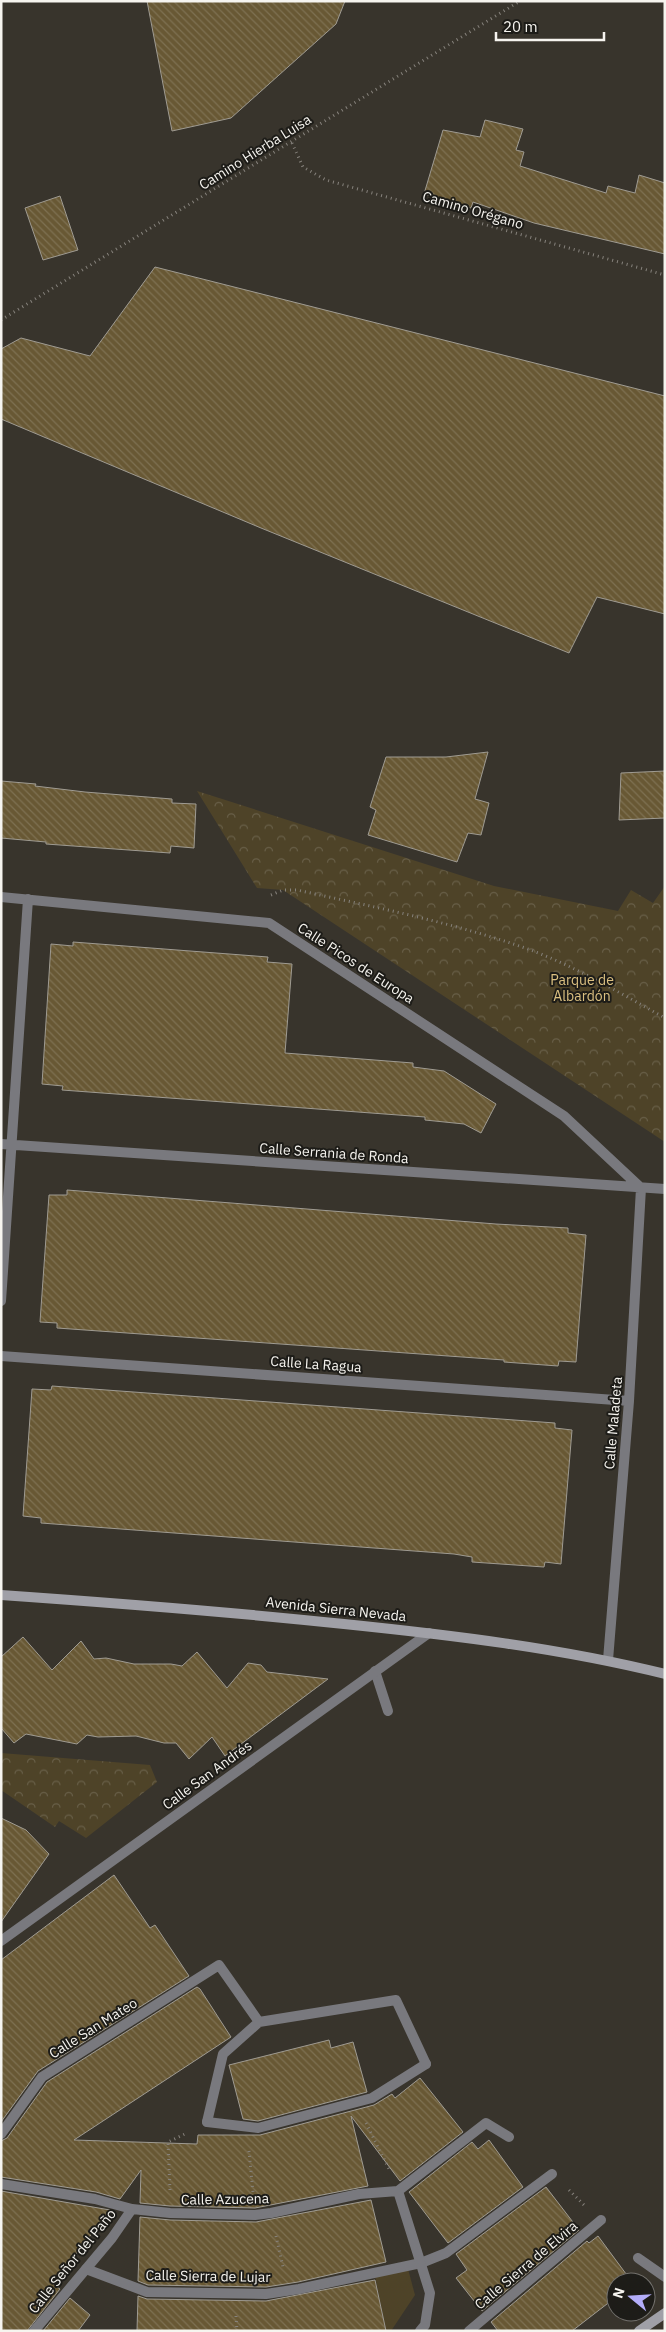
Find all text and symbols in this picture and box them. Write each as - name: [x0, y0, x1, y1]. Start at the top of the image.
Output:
- scale bar: [496, 10, 604, 42]
- text: 20 m: [503, 17, 538, 36]
- street label: Camino Hierba Luisa: [196, 110, 315, 194]
- street label: Camino Orégano: [420, 187, 526, 233]
- street label: Calle Picos de Europa: [294, 919, 418, 1008]
- park label: Parque de Albardón: [550, 971, 614, 1005]
- street label: Calle Serrania de Ronda: [259, 1139, 410, 1167]
- street label: Calle La Ragua: [270, 1352, 363, 1376]
- street label: Calle Maladeta: [600, 1375, 626, 1470]
- street label: Avenida Sierra Nevada: [265, 1593, 408, 1625]
- street label: Calle San Andrés: [159, 1736, 255, 1813]
- street label: Calle San Mateo: [45, 1994, 141, 2062]
- street label: Calle Azucena: [181, 2189, 270, 2209]
- street label: Calle Señor del Paño: [24, 2205, 120, 2317]
- street label: Calle Sierra de Elvira: [471, 2216, 582, 2313]
- street label: Calle Sierra de Lujar: [145, 2266, 271, 2286]
- north arrow: [606, 2272, 656, 2322]
- text: N: [609, 2285, 629, 2301]

